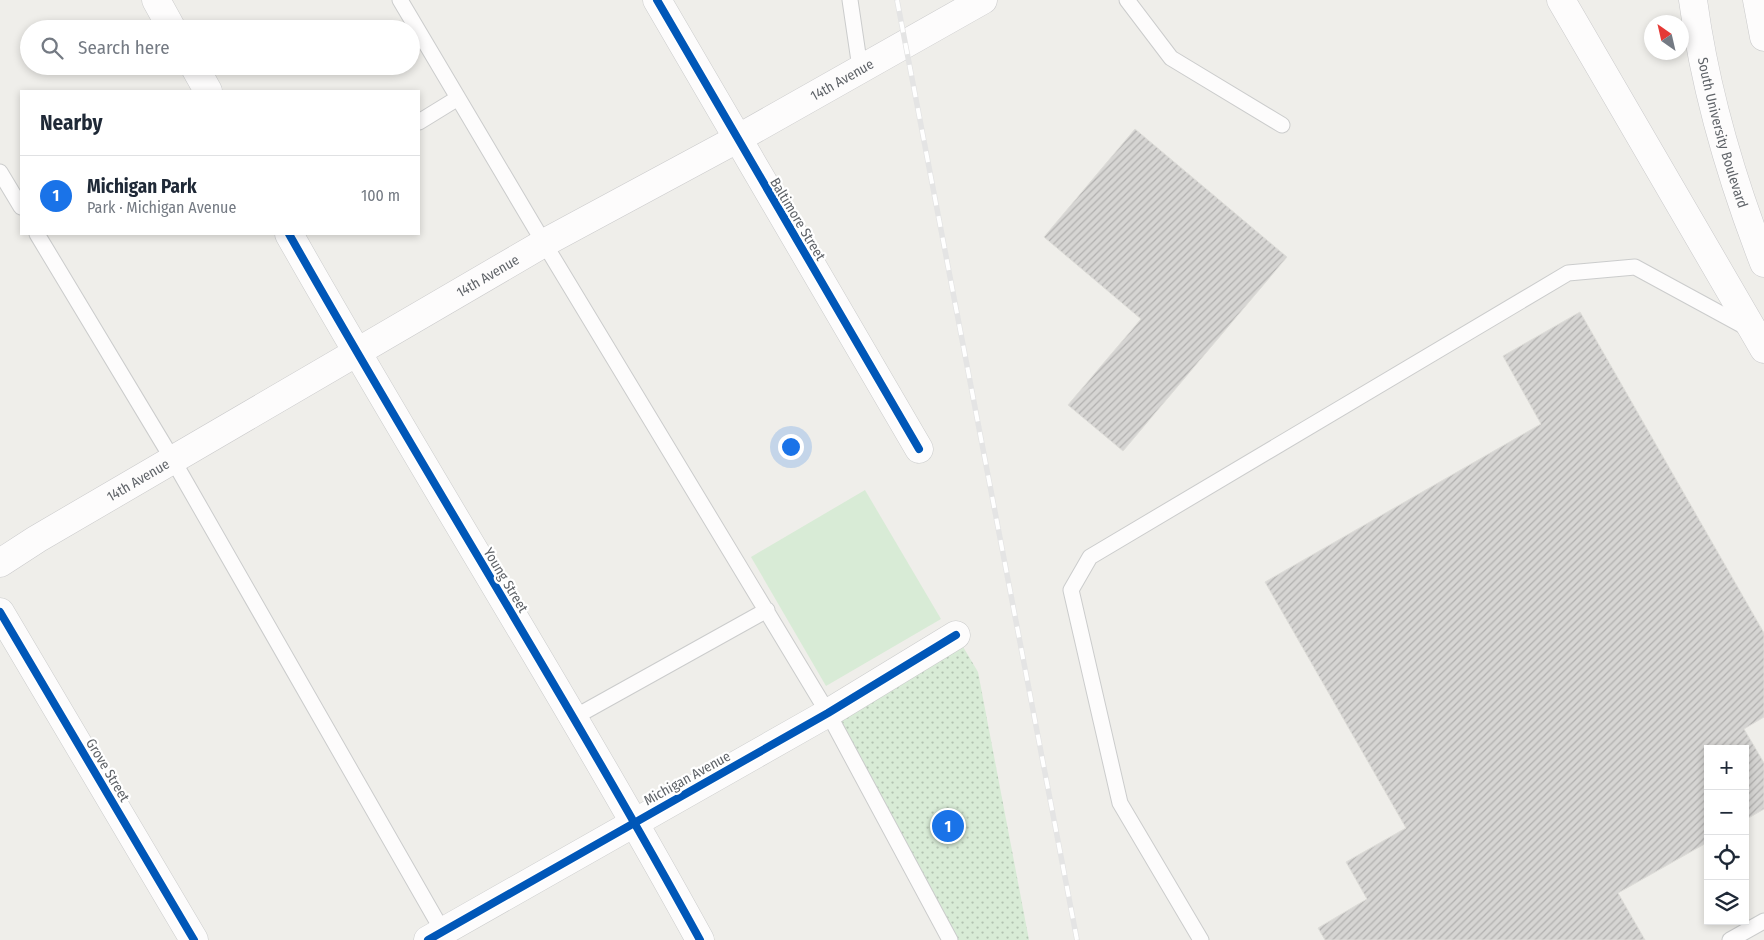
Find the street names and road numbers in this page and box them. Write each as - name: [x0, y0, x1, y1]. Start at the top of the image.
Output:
- street label: 14th Avenue: [808, 56, 877, 105]
- street label: South University Boulevard: [1694, 56, 1751, 210]
- street label: Baltimore Street: [766, 175, 829, 264]
- street label: 14th Avenue: [454, 251, 522, 301]
- street label: 14th Avenue: [104, 456, 173, 505]
- street label: Young Street: [480, 545, 532, 616]
- street label: Grove Street: [82, 736, 133, 805]
- street label: Michigan Avenue: [641, 748, 734, 809]

